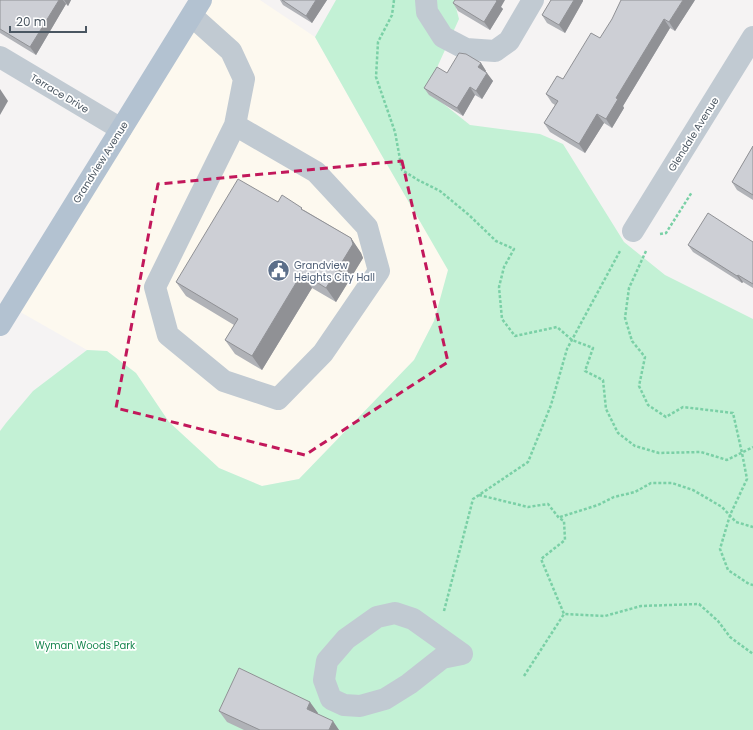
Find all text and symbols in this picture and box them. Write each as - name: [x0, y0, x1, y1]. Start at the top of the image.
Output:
- scale bar: [10, 8, 86, 34]
- text: 20 m: [16, 13, 46, 30]
- street label: Terrace Drive: [28, 70, 92, 117]
- street label: Glendale Avenue: [664, 94, 722, 174]
- street label: Grandview Avenue: [69, 118, 132, 206]
- public building icon: Grandview Heights City Hall: [265, 258, 291, 284]
- place label: Grandview Heights City Hall: [294, 258, 375, 285]
- park label: Wyman Woods Park: [35, 638, 136, 653]

